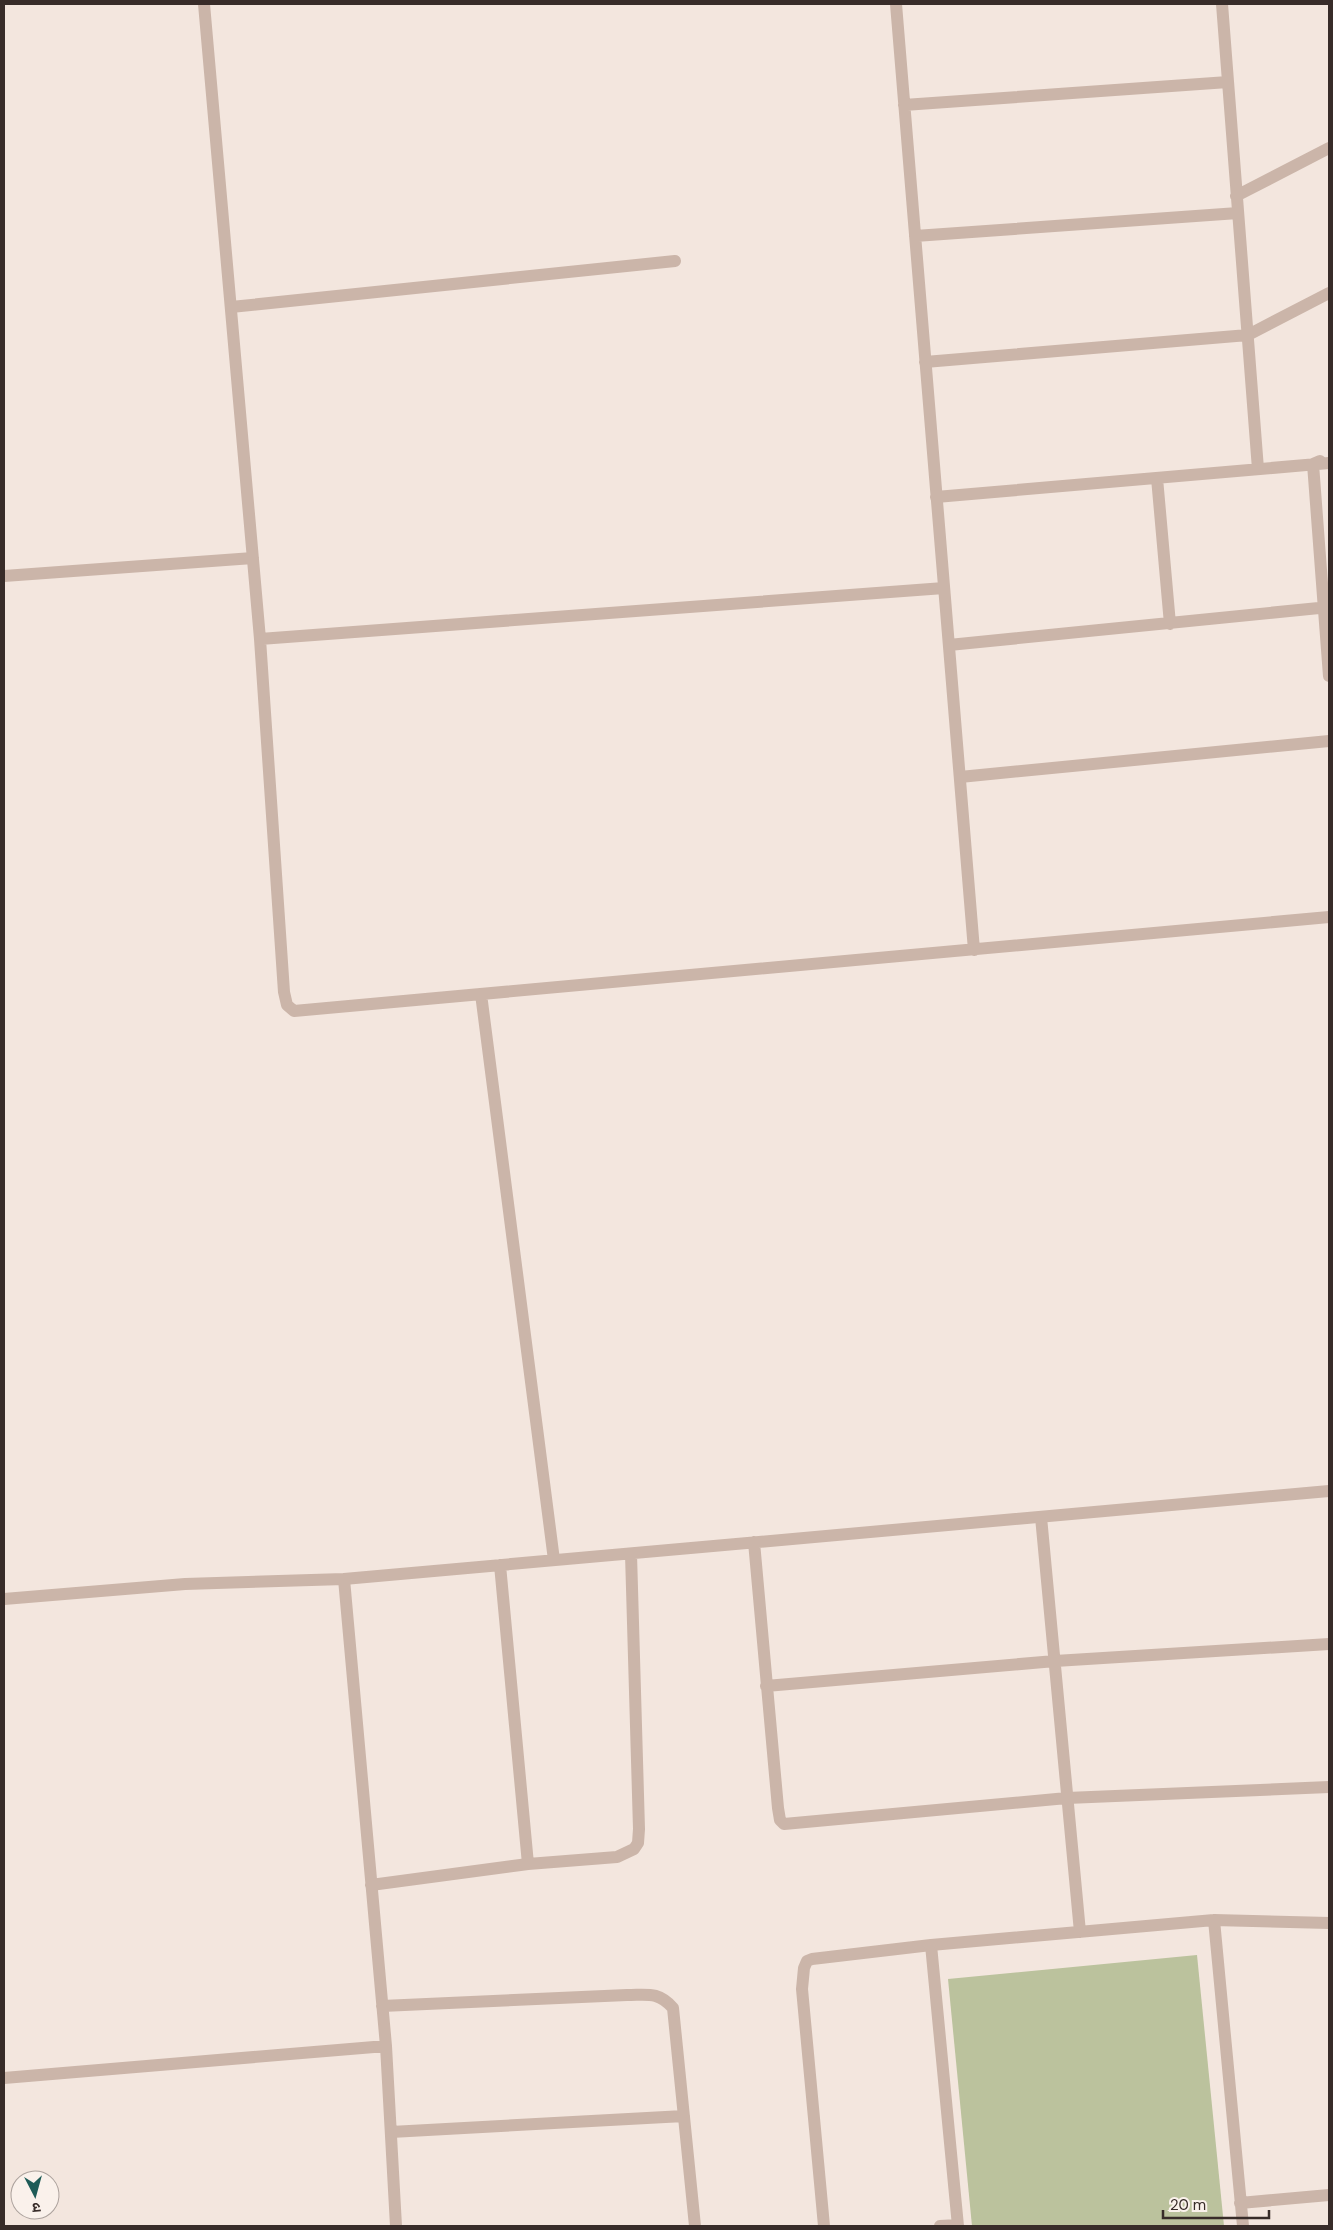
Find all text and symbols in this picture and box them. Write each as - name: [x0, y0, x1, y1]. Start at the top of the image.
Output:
- north arrow: [10, 2170, 60, 2220]
- scale bar: [1163, 2188, 1269, 2220]
- text: 20 m: [1170, 2195, 1206, 2215]
- text: उ: [31, 2199, 41, 2217]

